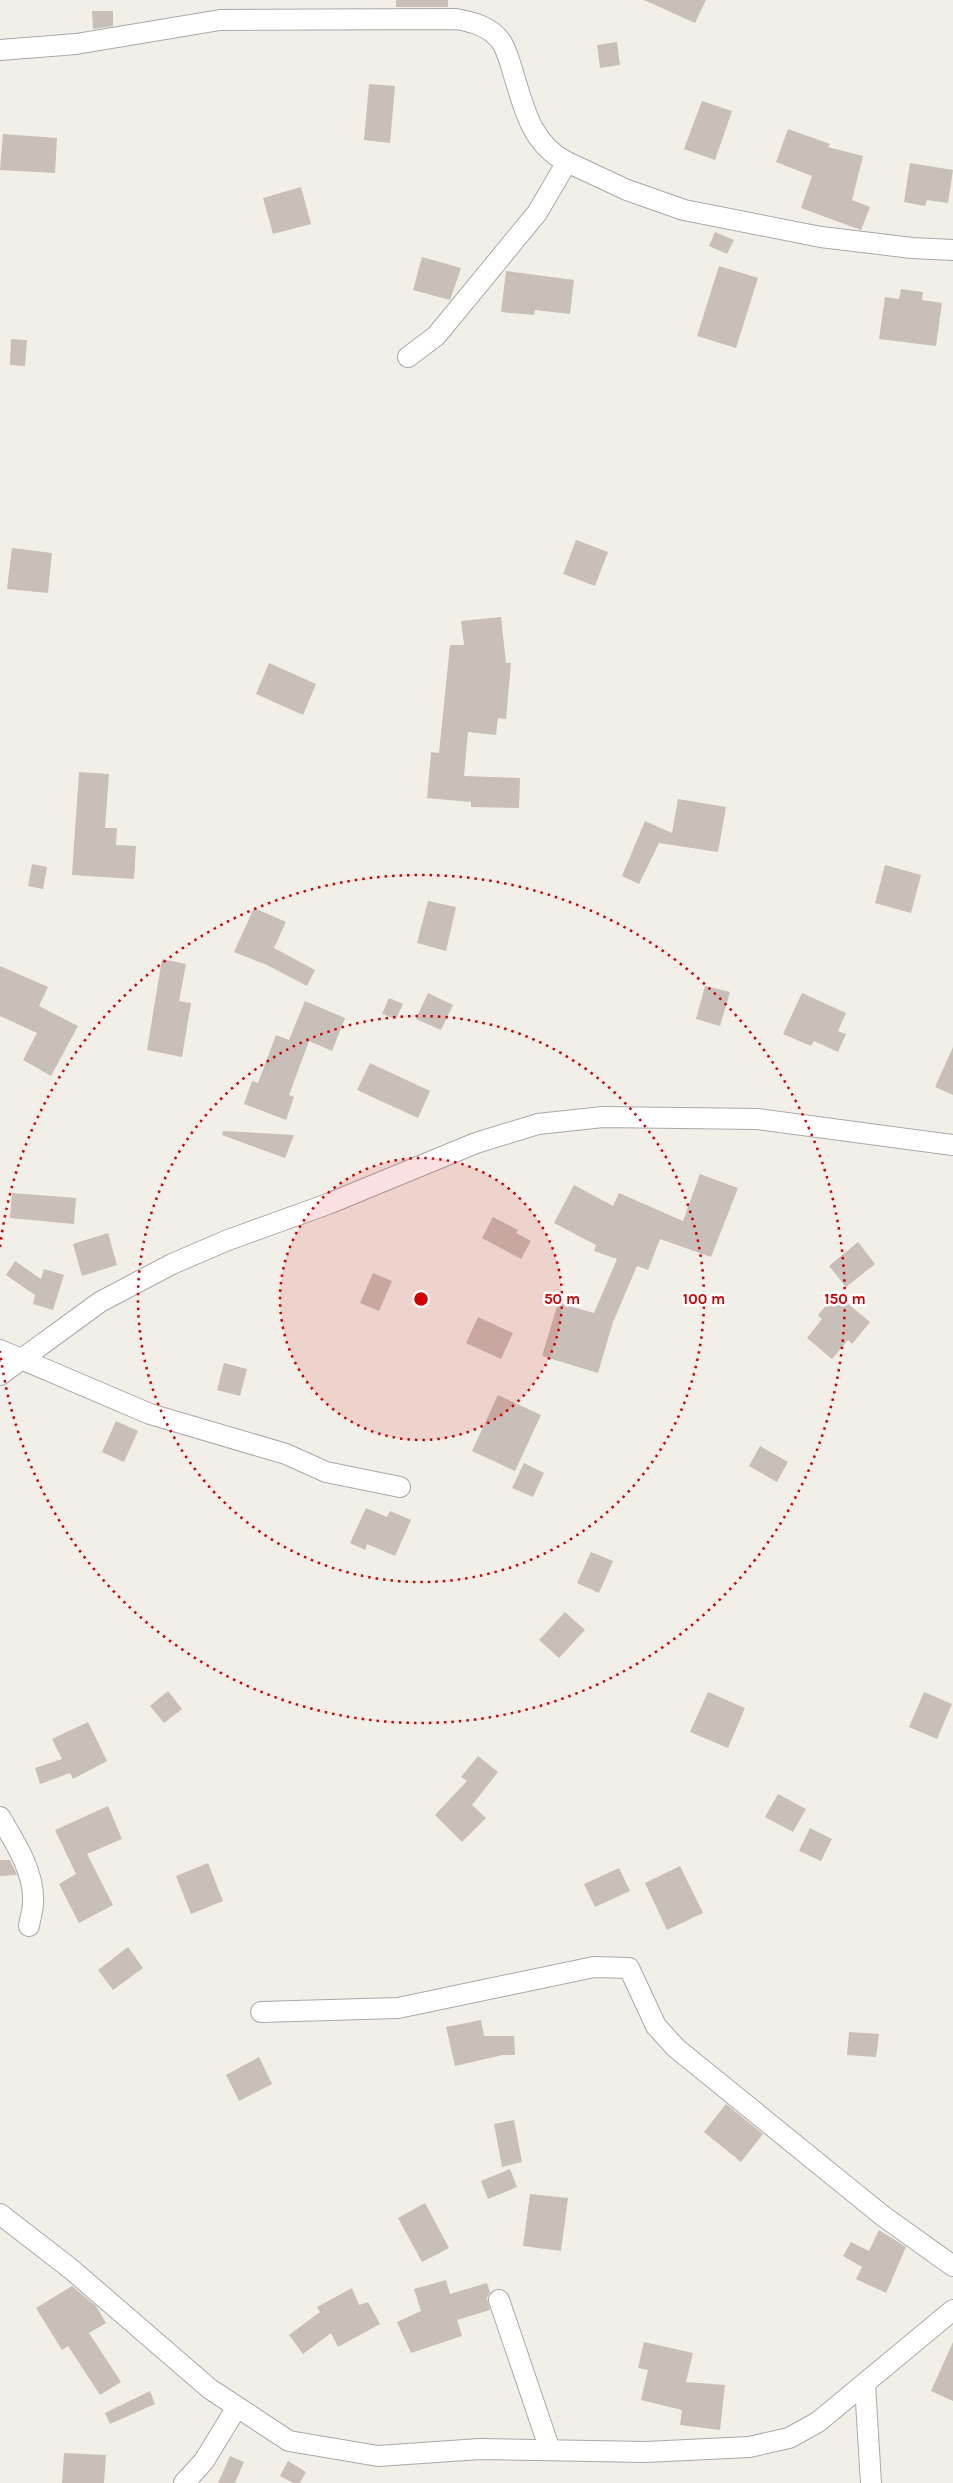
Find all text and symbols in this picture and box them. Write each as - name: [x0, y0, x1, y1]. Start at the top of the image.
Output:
- centre of rings: [412, 1290, 430, 1308]
- text: 50 m: [544, 1290, 580, 1308]
- text: 100 m: [683, 1290, 725, 1308]
- text: 150 m: [824, 1290, 866, 1308]

